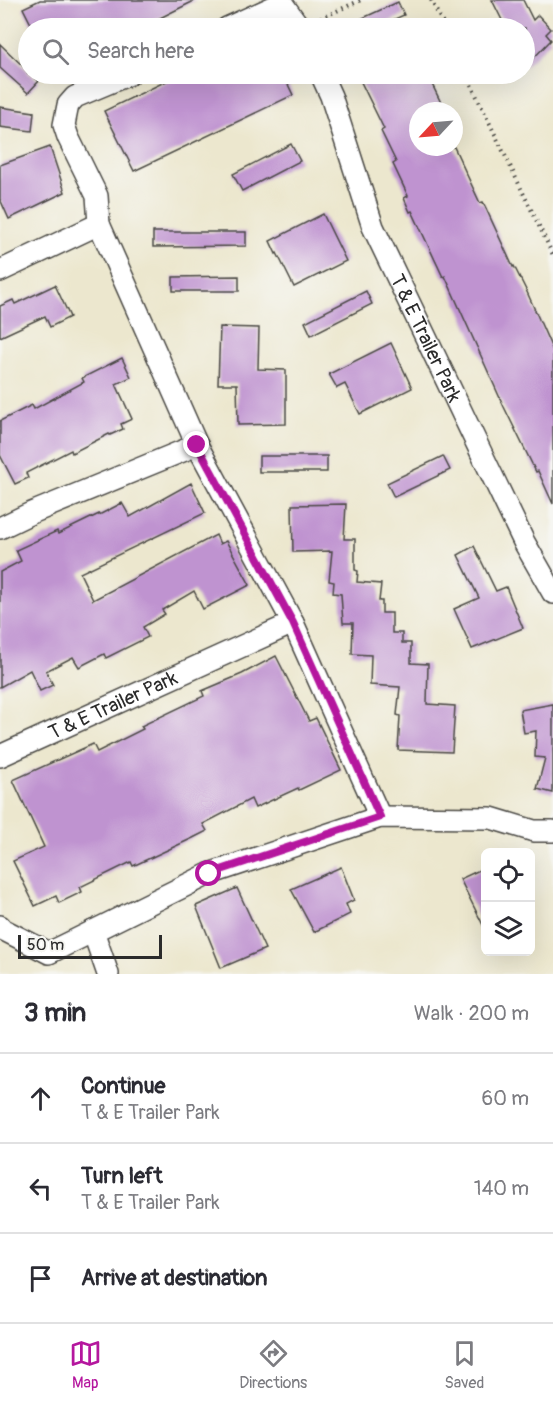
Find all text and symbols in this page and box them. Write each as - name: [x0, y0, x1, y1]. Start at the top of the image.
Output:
- search box: [18, 18, 535, 84]
- icon: search: [39, 35, 72, 68]
- text: Search here: [87, 37, 194, 65]
- north arrow: [409, 102, 463, 156]
- street label: T & E Trailer Park: [385, 270, 467, 407]
- route end: [183, 431, 209, 457]
- street label: T & E Trailer Park: [45, 665, 182, 745]
- map controls: [481, 848, 535, 956]
- button: locate: [481, 848, 535, 902]
- route start: [195, 860, 221, 886]
- button: layers: [481, 902, 535, 956]
- scale bar: [18, 932, 162, 960]
- text: 50 m: [27, 935, 64, 955]
- text: 3 min: [24, 997, 86, 1029]
- text: Walk · 200 m: [414, 1001, 529, 1026]
- text: Continue: [81, 1072, 165, 1100]
- icon: ahead: [24, 1082, 57, 1115]
- text: 60 m: [482, 1086, 529, 1111]
- text: T & E Trailer Park: [81, 1100, 220, 1125]
- text: Turn left: [81, 1162, 163, 1190]
- icon: left: [24, 1172, 57, 1205]
- text: 140 m: [474, 1176, 529, 1201]
- text: T & E Trailer Park: [81, 1190, 220, 1215]
- icon: arrive: [24, 1262, 57, 1295]
- text: Arrive at destination: [81, 1264, 267, 1292]
- tab: Map: [69, 1337, 102, 1393]
- tab: Directions: [239, 1337, 307, 1393]
- tab: Saved: [445, 1337, 484, 1393]

